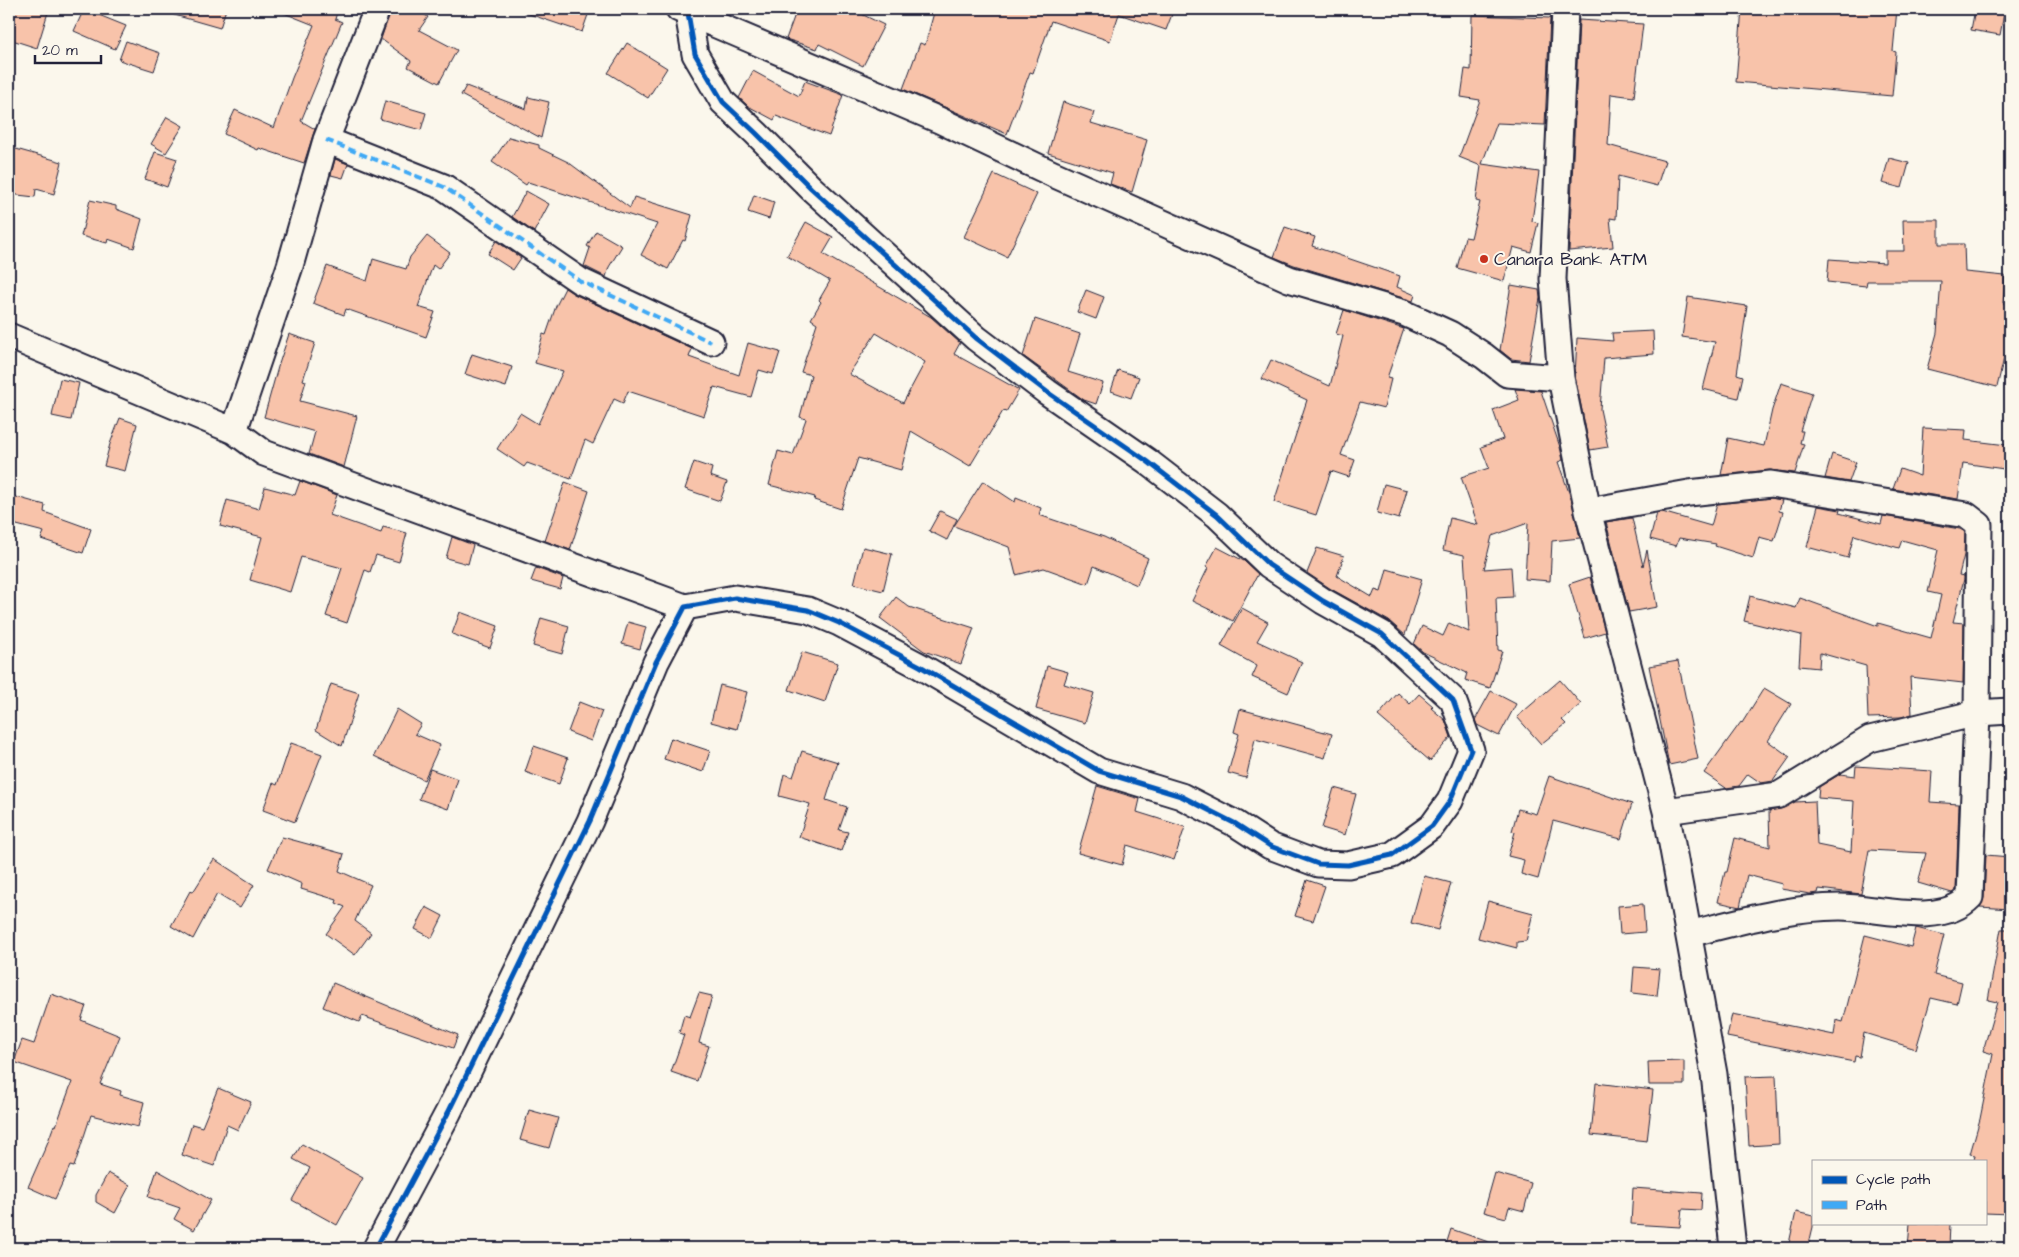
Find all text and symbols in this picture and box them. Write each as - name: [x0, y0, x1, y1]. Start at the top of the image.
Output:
- scale bar: [35, 32, 101, 64]
- text: 20 m: [42, 40, 78, 61]
- place label: Canara Bank ATM: [1494, 247, 1647, 272]
- marker: Canara Bank ATM: [1478, 253, 1490, 265]
- legend: [1812, 1160, 1986, 1224]
- text: Cycle path: [1856, 1169, 1931, 1191]
- text: Path: [1856, 1195, 1887, 1216]

